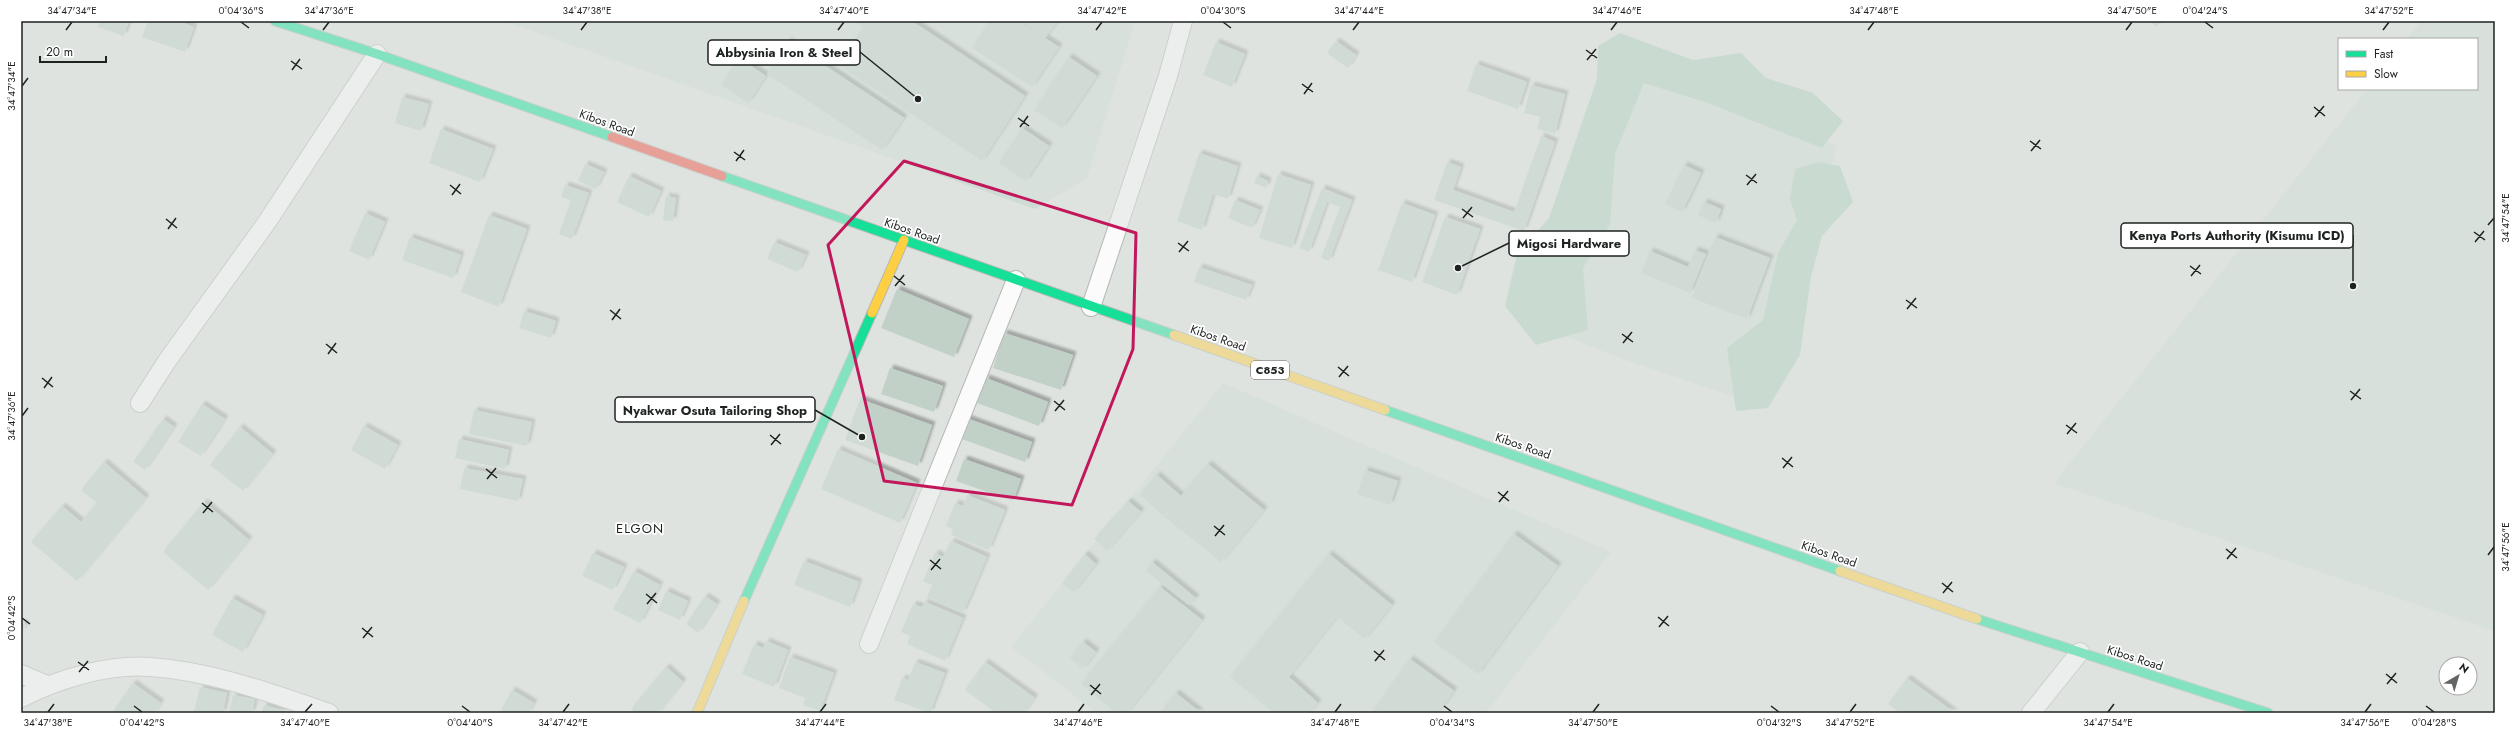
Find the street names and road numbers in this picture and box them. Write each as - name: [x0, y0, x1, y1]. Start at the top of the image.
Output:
- street label: Kibos Road: [577, 105, 637, 141]
- street label: Kibos Road: [882, 213, 942, 249]
- street label: Kibos Road: [1188, 320, 1248, 356]
- road number: C853: [1251, 361, 1289, 379]
- street label: Kibos Road: [1493, 428, 1553, 464]
- street label: Kibos Road: [1799, 536, 1859, 572]
- street label: Kibos Road: [2105, 641, 2165, 675]

